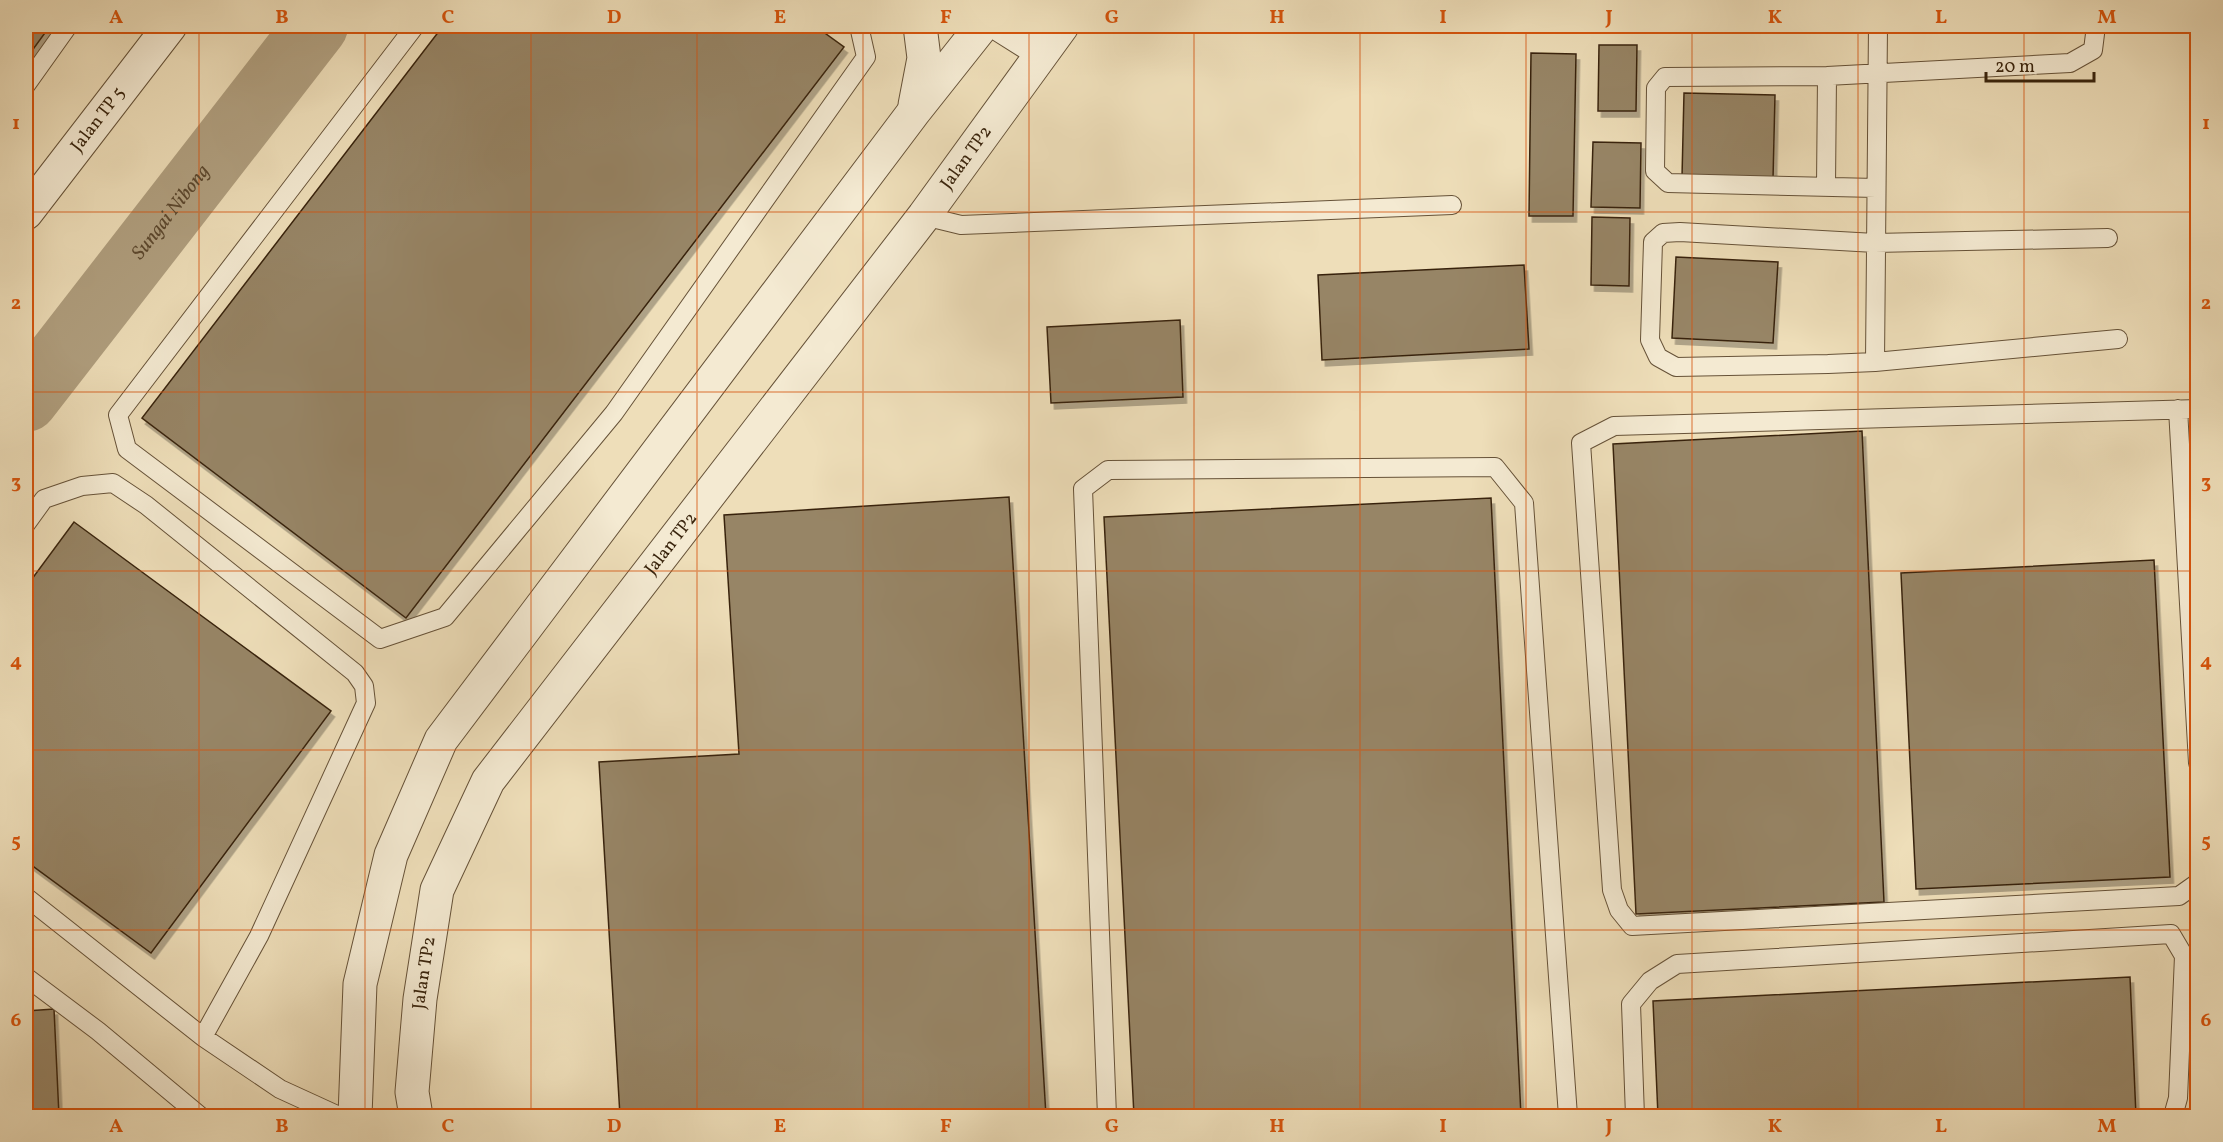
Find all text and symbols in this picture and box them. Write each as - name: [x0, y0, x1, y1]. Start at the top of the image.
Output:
- text: A: [109, 4, 123, 32]
- text: B: [275, 4, 289, 32]
- text: C: [442, 4, 455, 32]
- text: D: [607, 4, 621, 32]
- text: E: [774, 4, 786, 32]
- text: F: [940, 4, 952, 32]
- text: G: [1105, 4, 1119, 32]
- text: H: [1269, 4, 1285, 32]
- text: I: [1439, 4, 1447, 32]
- text: J: [1604, 4, 1613, 32]
- text: K: [1768, 4, 1783, 32]
- text: L: [1935, 4, 1947, 32]
- text: M: [2097, 4, 2117, 32]
- scale bar: [1986, 45, 2094, 83]
- text: 20 m: [1995, 55, 2035, 80]
- street label: Jalan TP 5: [65, 82, 131, 157]
- text: 1: [12, 110, 20, 138]
- text: 1: [2202, 110, 2210, 138]
- street label: Jalan TP2: [935, 121, 998, 195]
- water label: Sungai Nibong: [125, 159, 217, 266]
- text: 2: [11, 290, 21, 318]
- text: 2: [2201, 290, 2211, 318]
- text: 3: [11, 469, 21, 497]
- text: 3: [2201, 469, 2211, 497]
- street label: Jalan TP2: [639, 507, 703, 580]
- text: 4: [10, 648, 22, 676]
- text: 4: [2200, 648, 2212, 676]
- text: 5: [11, 828, 21, 856]
- text: 5: [2201, 828, 2211, 856]
- street label: Jalan TP2: [407, 935, 442, 1010]
- text: 6: [11, 1007, 22, 1035]
- text: 6: [2201, 1007, 2212, 1035]
- text: A: [109, 1113, 123, 1141]
- text: B: [275, 1113, 289, 1141]
- text: C: [442, 1113, 455, 1141]
- text: D: [607, 1113, 621, 1141]
- text: E: [774, 1113, 786, 1141]
- text: F: [940, 1113, 952, 1141]
- text: G: [1105, 1113, 1119, 1141]
- text: H: [1269, 1113, 1285, 1141]
- text: I: [1439, 1113, 1447, 1141]
- text: J: [1604, 1113, 1613, 1141]
- text: K: [1768, 1113, 1783, 1141]
- text: L: [1935, 1113, 1947, 1141]
- text: M: [2097, 1113, 2117, 1141]

